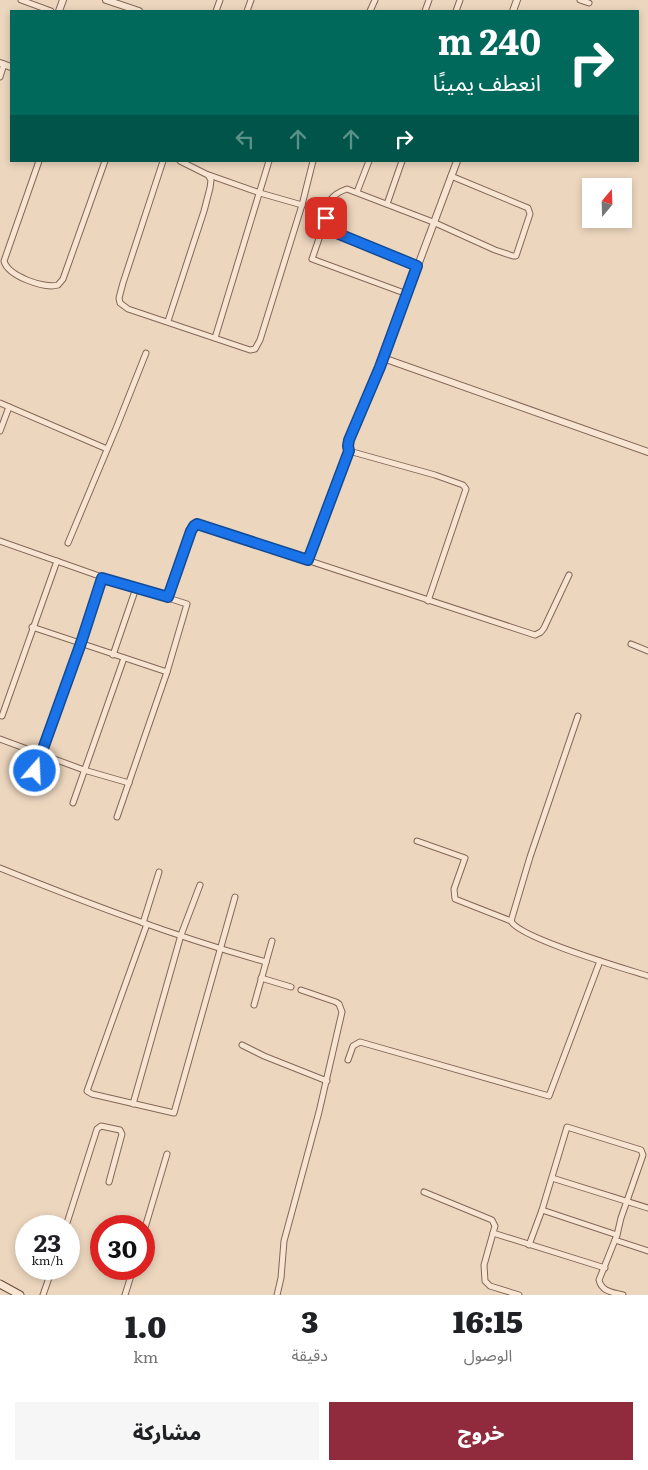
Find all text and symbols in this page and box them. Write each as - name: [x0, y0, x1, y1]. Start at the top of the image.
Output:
- text: 240 m: [438, 14, 541, 66]
- icon: right: [559, 30, 624, 95]
- text: انعطف يمينًا: [433, 65, 541, 98]
- icon: left: [231, 125, 259, 153]
- icon: ahead: [284, 125, 312, 153]
- icon: ahead: [337, 125, 365, 153]
- icon: right: [390, 125, 418, 153]
- north arrow: [582, 178, 632, 228]
- map controls: [582, 178, 632, 228]
- pin: [305, 197, 347, 239]
- icon: arrive: [312, 204, 340, 232]
- position arrow: [8.0, 744, 60.0, 796]
- speed limit sign: 30: [90, 1215, 155, 1280]
- text: 23: [34, 1223, 61, 1260]
- text: km/h: [32, 1251, 63, 1269]
- text: 3: [301, 1298, 318, 1342]
- text: 16:15: [453, 1298, 523, 1342]
- text: 1.0: [125, 1303, 166, 1347]
- text: دقيقة: [291, 1342, 328, 1366]
- text: الوصول: [464, 1342, 512, 1366]
- text: km: [133, 1344, 158, 1368]
- button: مشاركة: [15, 1402, 319, 1460]
- button: خروج: [329, 1402, 633, 1460]

